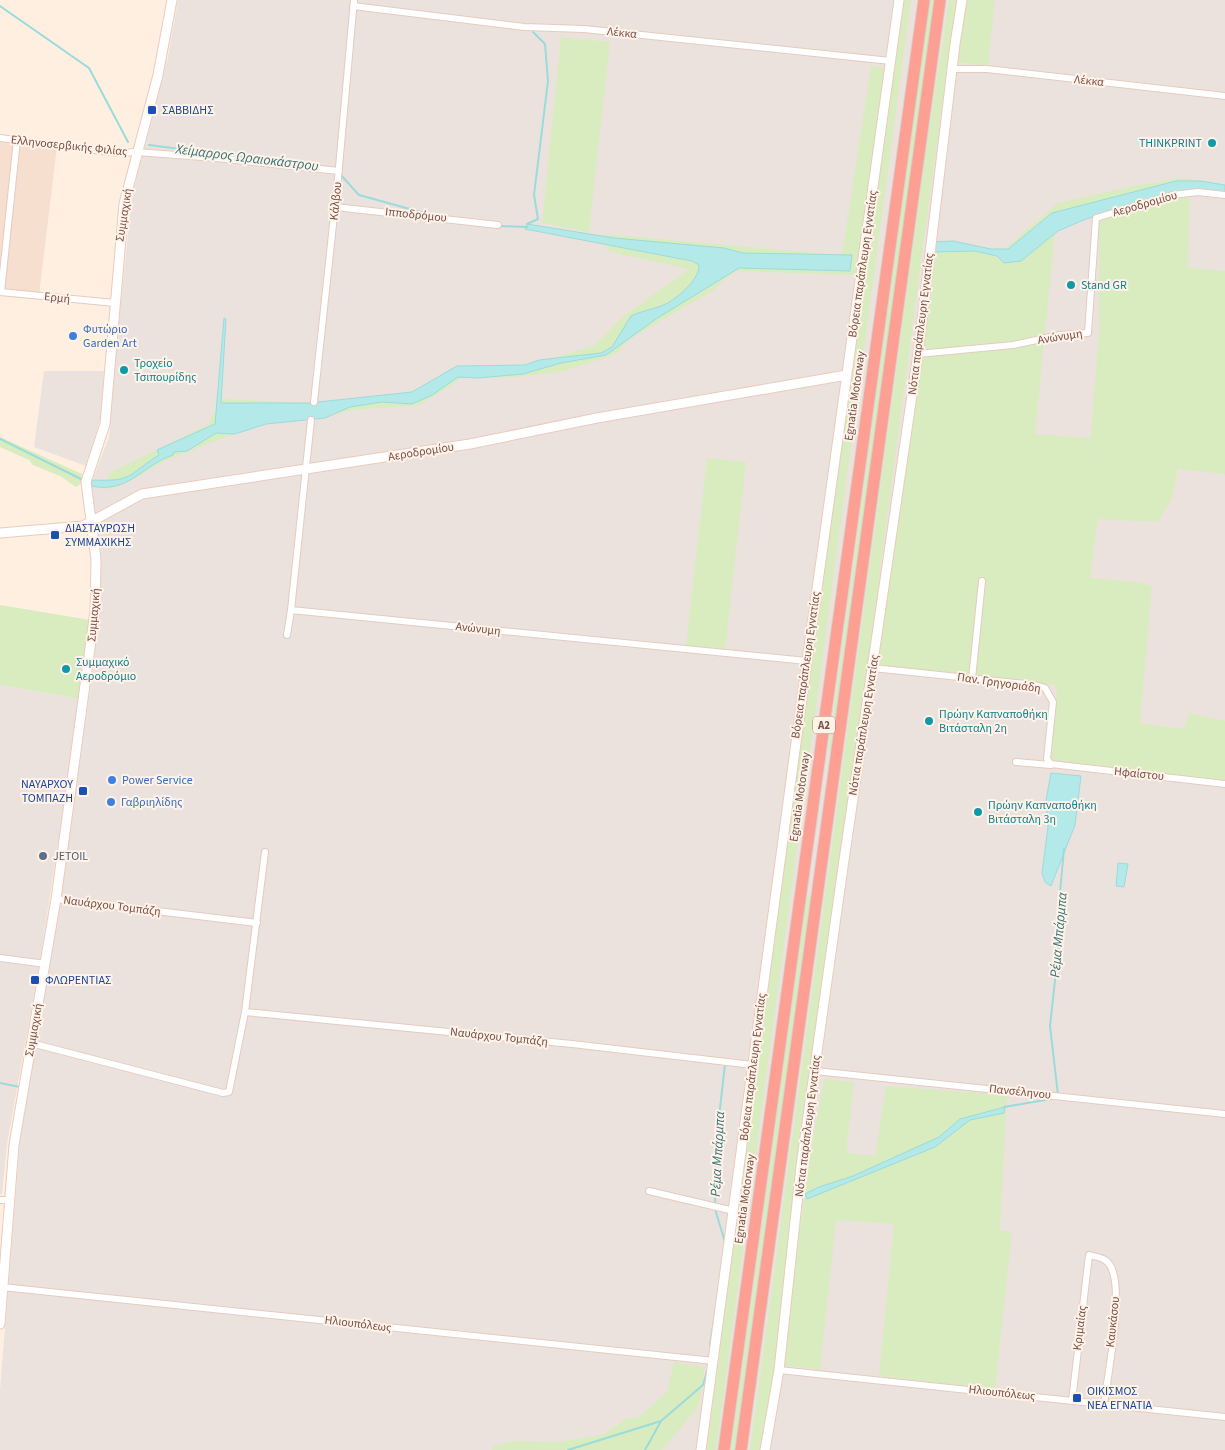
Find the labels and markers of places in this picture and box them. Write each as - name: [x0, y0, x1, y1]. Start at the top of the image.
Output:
- place label: ΣΑΒΒΙΔΗΣ: [162, 102, 214, 119]
- marker: ΣΑΒΒΙΔΗΣ: [146, 104, 158, 116]
- place label: THINKPRINT: [1139, 135, 1203, 152]
- marker: THINKPRINT: [1206, 137, 1218, 149]
- place label: Stand GR: [1081, 277, 1127, 294]
- marker: Stand GR: [1065, 279, 1077, 291]
- place label: Φυτώριο Garden Art: [83, 321, 137, 352]
- marker: Φυτώριο Garden Art: [67, 330, 79, 342]
- place label: Τροχείο Τσιπουρίδης: [134, 355, 196, 386]
- marker: Τροχείο Τσιπουρίδης: [118, 364, 130, 376]
- place label: ΔΙΑΣΤΑΥΡΩΣΗ ΣΥΜΜΑΧΙΚΗΣ: [65, 520, 135, 551]
- marker: ΔΙΑΣΤΑΥΡΩΣΗ ΣΥΜΜΑΧΙΚΗΣ: [49, 529, 61, 541]
- place label: Συμμαχικό Αεροδρόμιο: [76, 654, 136, 685]
- marker: Συμμαχικό Αεροδρόμιο: [60, 663, 72, 675]
- place label: Πρώην Καπναποθήκη Βιτάσταλη 2η: [939, 706, 1048, 737]
- marker: Πρώην Καπναποθήκη Βιτάσταλη 2η: [923, 715, 935, 727]
- place label: Power Service: [122, 772, 193, 789]
- marker: Power Service: [106, 774, 118, 786]
- place label: ΝΑΥΑΡΧΟΥ ΤΟΜΠΑΖΗ: [21, 776, 73, 807]
- marker: ΝΑΥΑΡΧΟΥ ΤΟΜΠΑΖΗ: [77, 785, 89, 797]
- place label: Γαβριηλίδης: [121, 794, 182, 811]
- marker: Γαβριηλίδης: [105, 796, 117, 808]
- place label: Πρώην Καπναποθήκη Βιτάσταλη 3η: [988, 797, 1097, 828]
- marker: Πρώην Καπναποθήκη Βιτάσταλη 3η: [972, 806, 984, 818]
- place label: JETOIL: [53, 848, 88, 865]
- marker: JETOIL: [37, 850, 49, 862]
- place label: ΦΛΩΡΕΝΤΙΑΣ: [45, 972, 112, 989]
- marker: ΦΛΩΡΕΝΤΙΑΣ: [29, 974, 41, 986]
- place label: ΟΙΚΙΣΜΟΣ ΝΕΑ ΕΓΝΑΤΙΑ: [1087, 1383, 1153, 1414]
- marker: ΟΙΚΙΣΜΟΣ ΝΕΑ ΕΓΝΑΤΙΑ: [1071, 1392, 1083, 1404]

